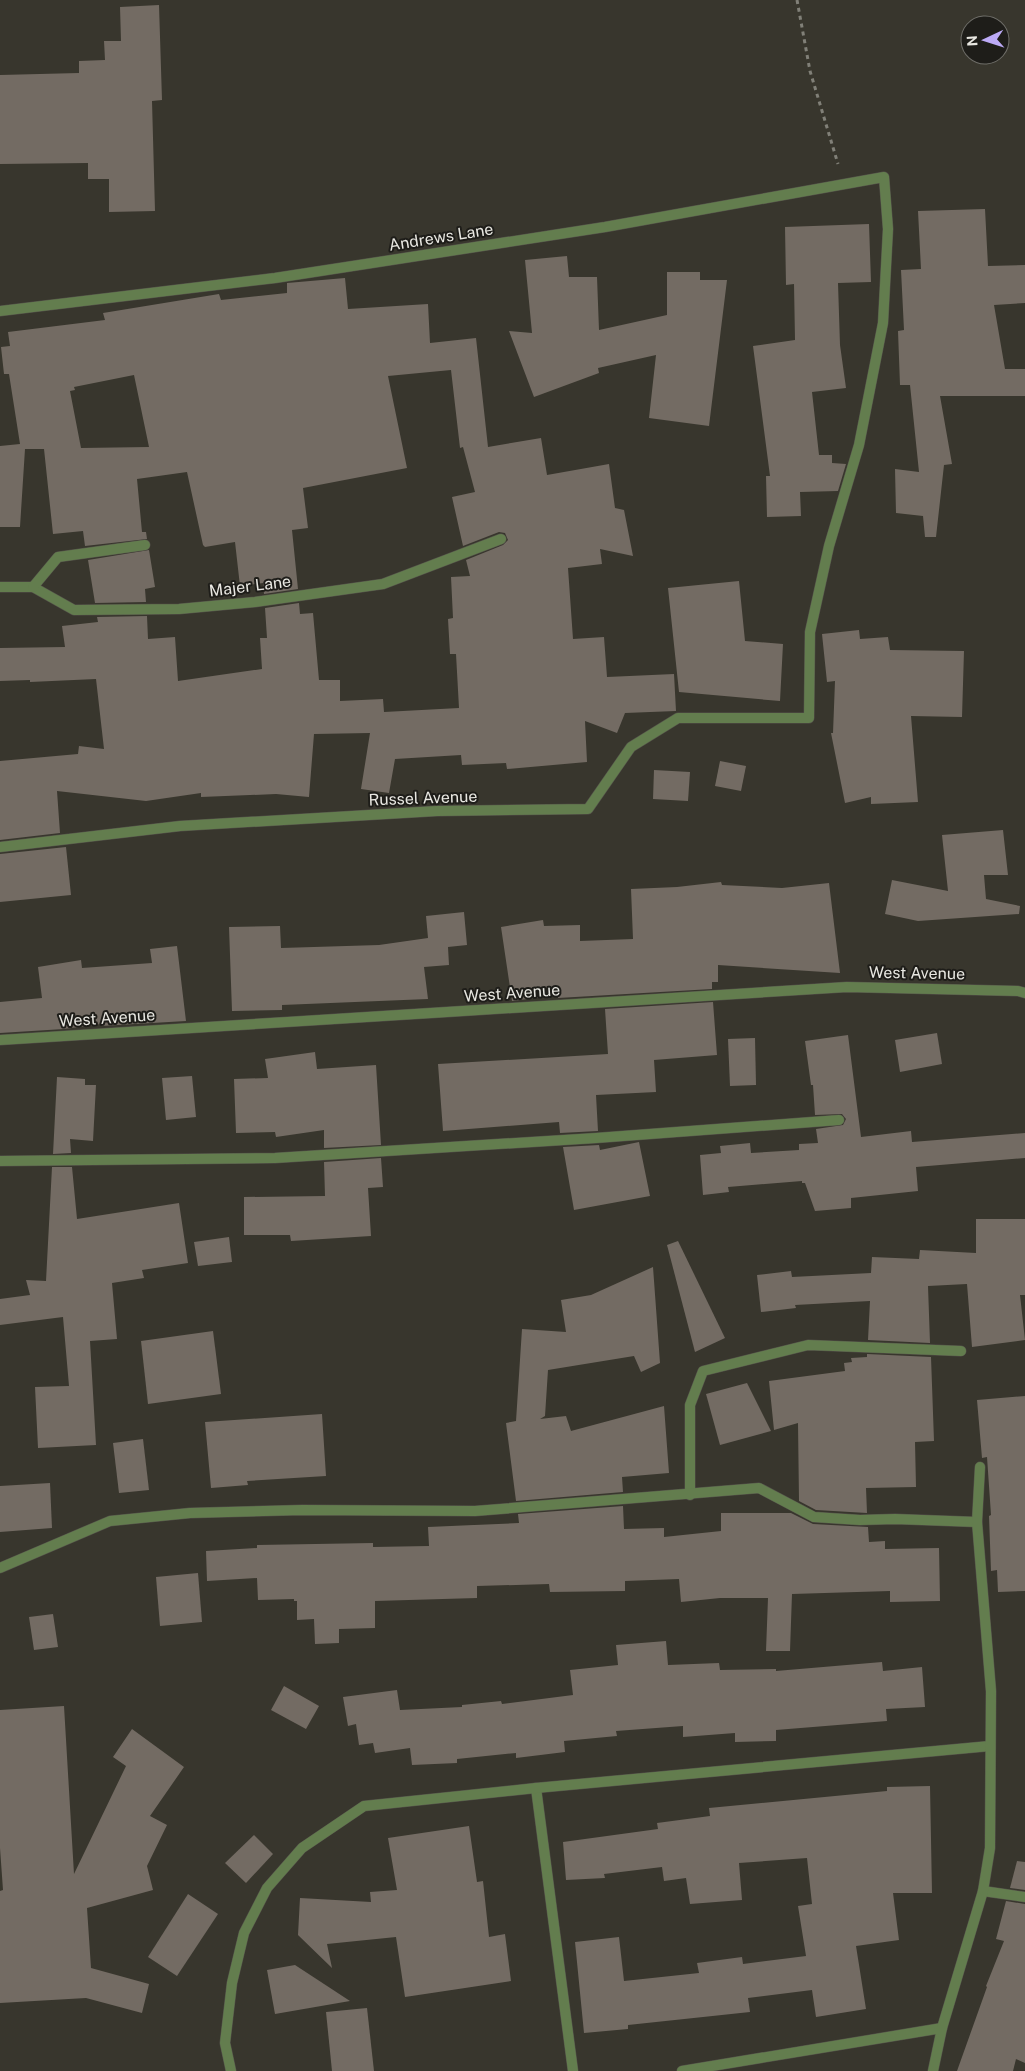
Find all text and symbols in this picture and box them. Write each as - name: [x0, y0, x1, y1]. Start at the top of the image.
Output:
- north arrow: [960, 15, 1010, 65]
- text: N: [964, 35, 980, 47]
- street label: Andrews Lane: [387, 219, 495, 255]
- street label: Majer Lane: [208, 572, 292, 600]
- street label: Russel Avenue: [368, 787, 478, 809]
- street label: West Avenue: [869, 963, 965, 983]
- street label: West Avenue: [463, 980, 561, 1006]
- street label: West Avenue: [58, 1005, 156, 1031]

